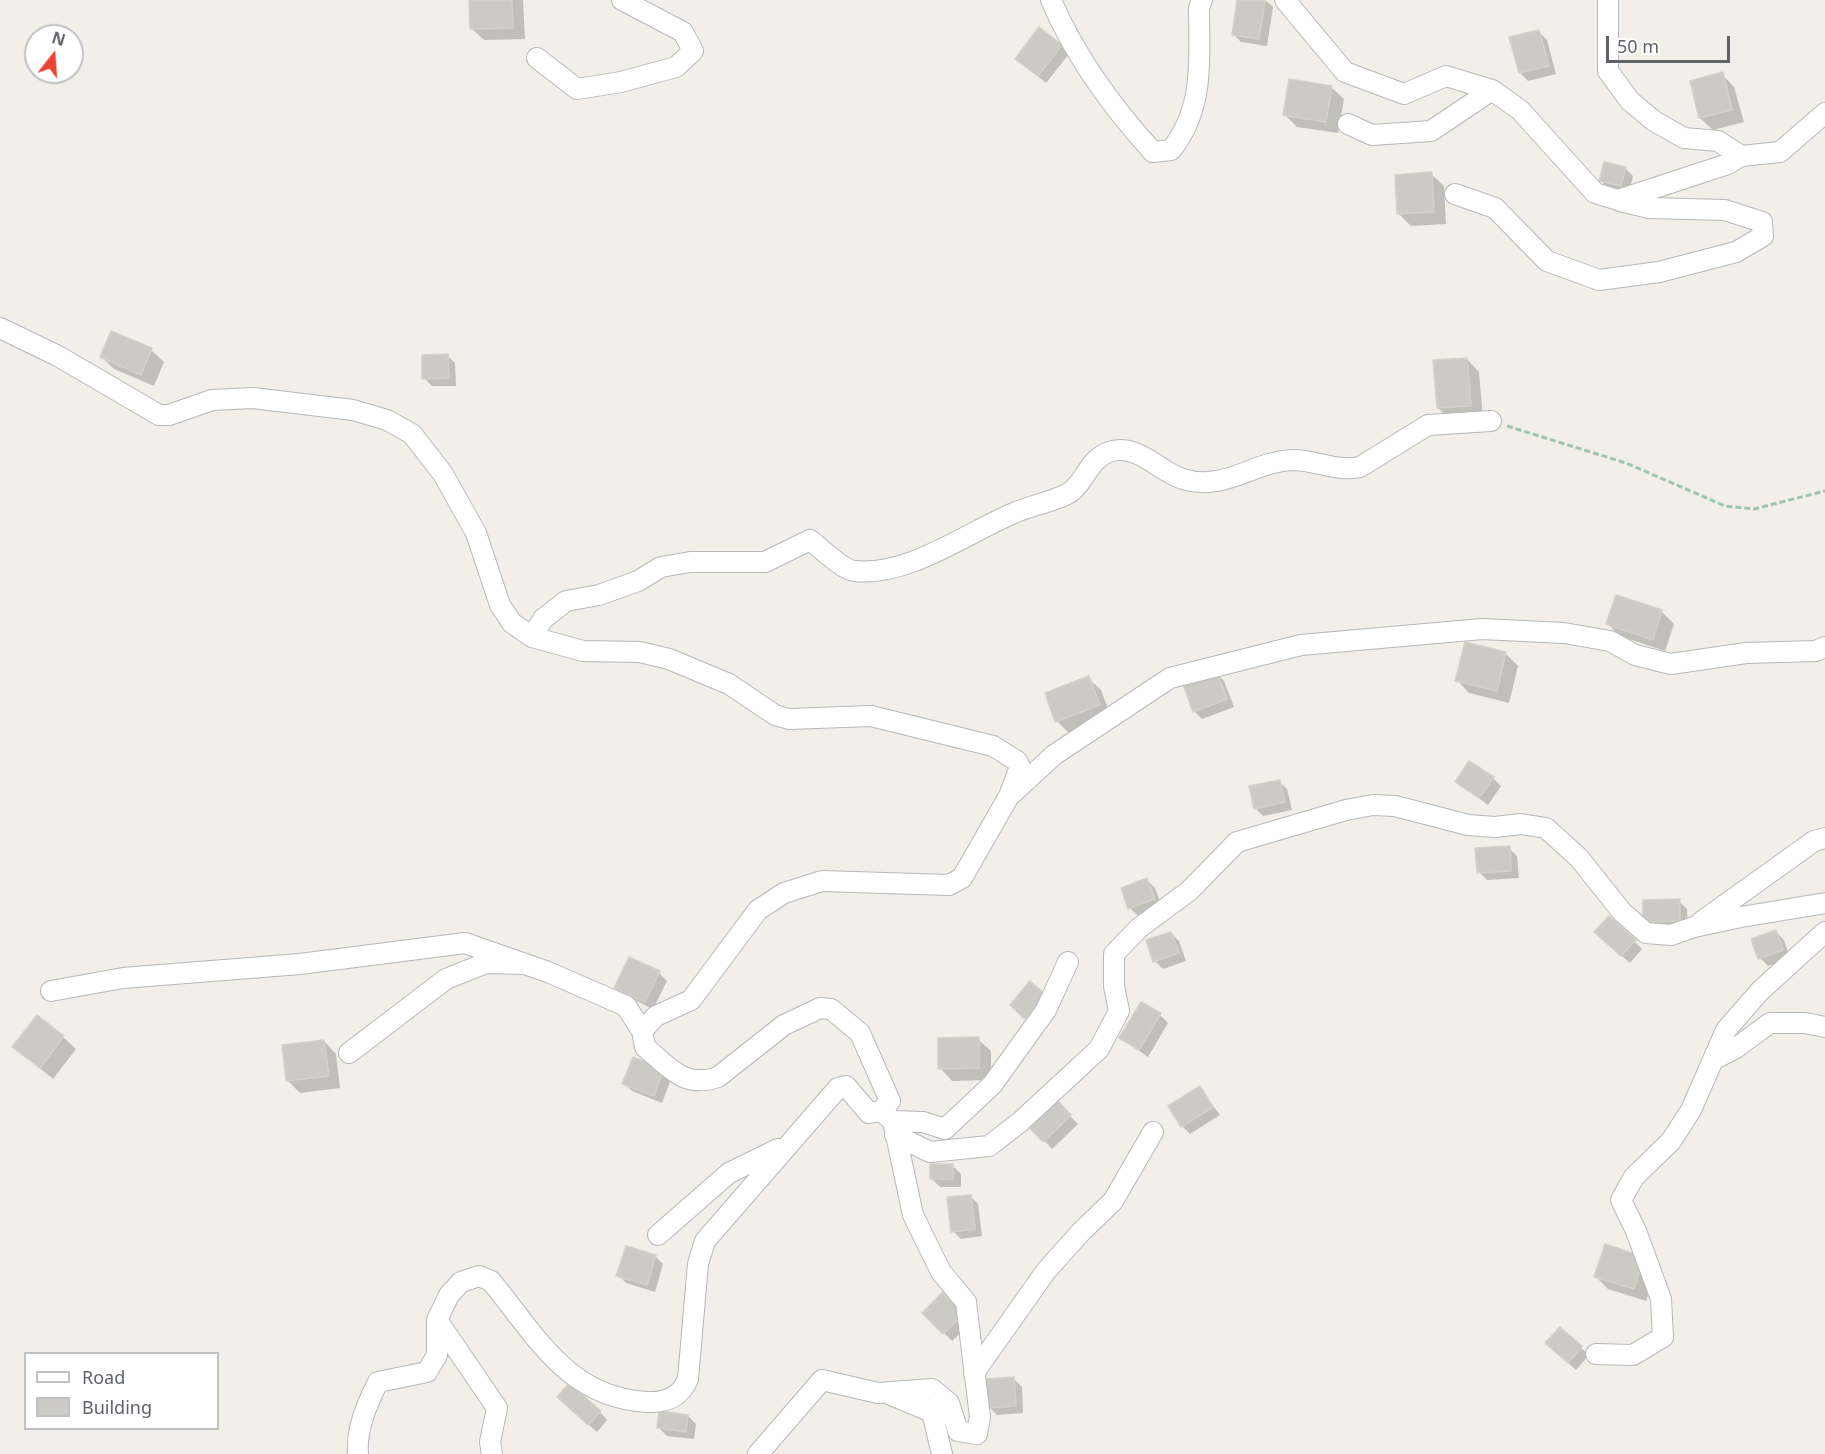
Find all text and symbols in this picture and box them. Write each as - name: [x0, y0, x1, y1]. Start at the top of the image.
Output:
- north arrow: [24, 24, 84, 84]
- scale bar: [1609, 24, 1734, 62]
- text: N: [49, 26, 68, 51]
- text: 50 m: [1617, 34, 1659, 58]
- legend: [24, 1352, 219, 1430]
- text: Road: [82, 1365, 125, 1389]
- text: Building: [82, 1395, 152, 1419]

